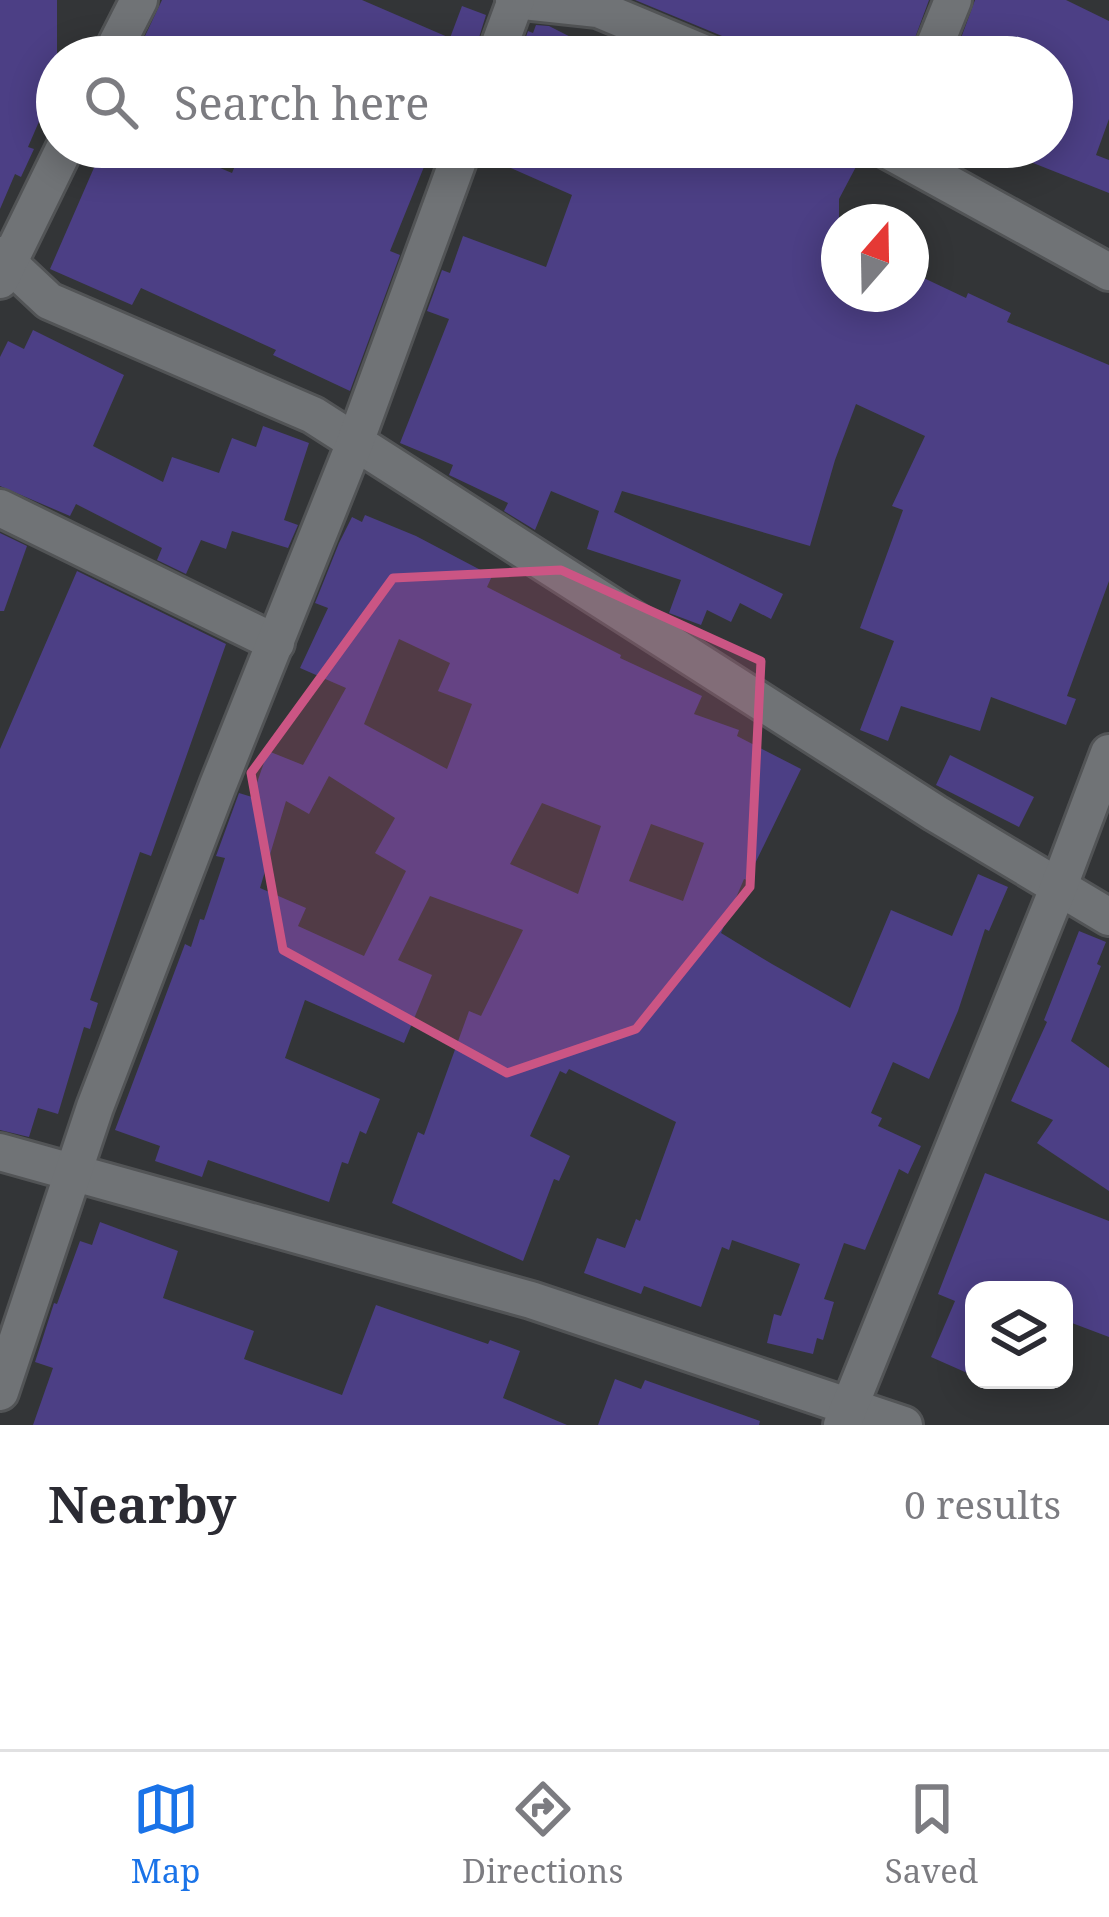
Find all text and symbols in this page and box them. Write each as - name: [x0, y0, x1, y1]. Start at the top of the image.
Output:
- search box: [36, 36, 1073, 168]
- icon: search: [78, 69, 144, 135]
- text: Search here: [174, 72, 429, 133]
- north arrow: [821, 204, 929, 312]
- map controls: [965, 1281, 1073, 1389]
- button: layers: [965, 1281, 1073, 1389]
- text: Nearby: [48, 1468, 236, 1538]
- text: 0 results: [904, 1477, 1061, 1530]
- tab: Map: [131, 1776, 201, 1893]
- tab: Directions: [462, 1776, 623, 1893]
- tab: Saved: [885, 1776, 978, 1893]

